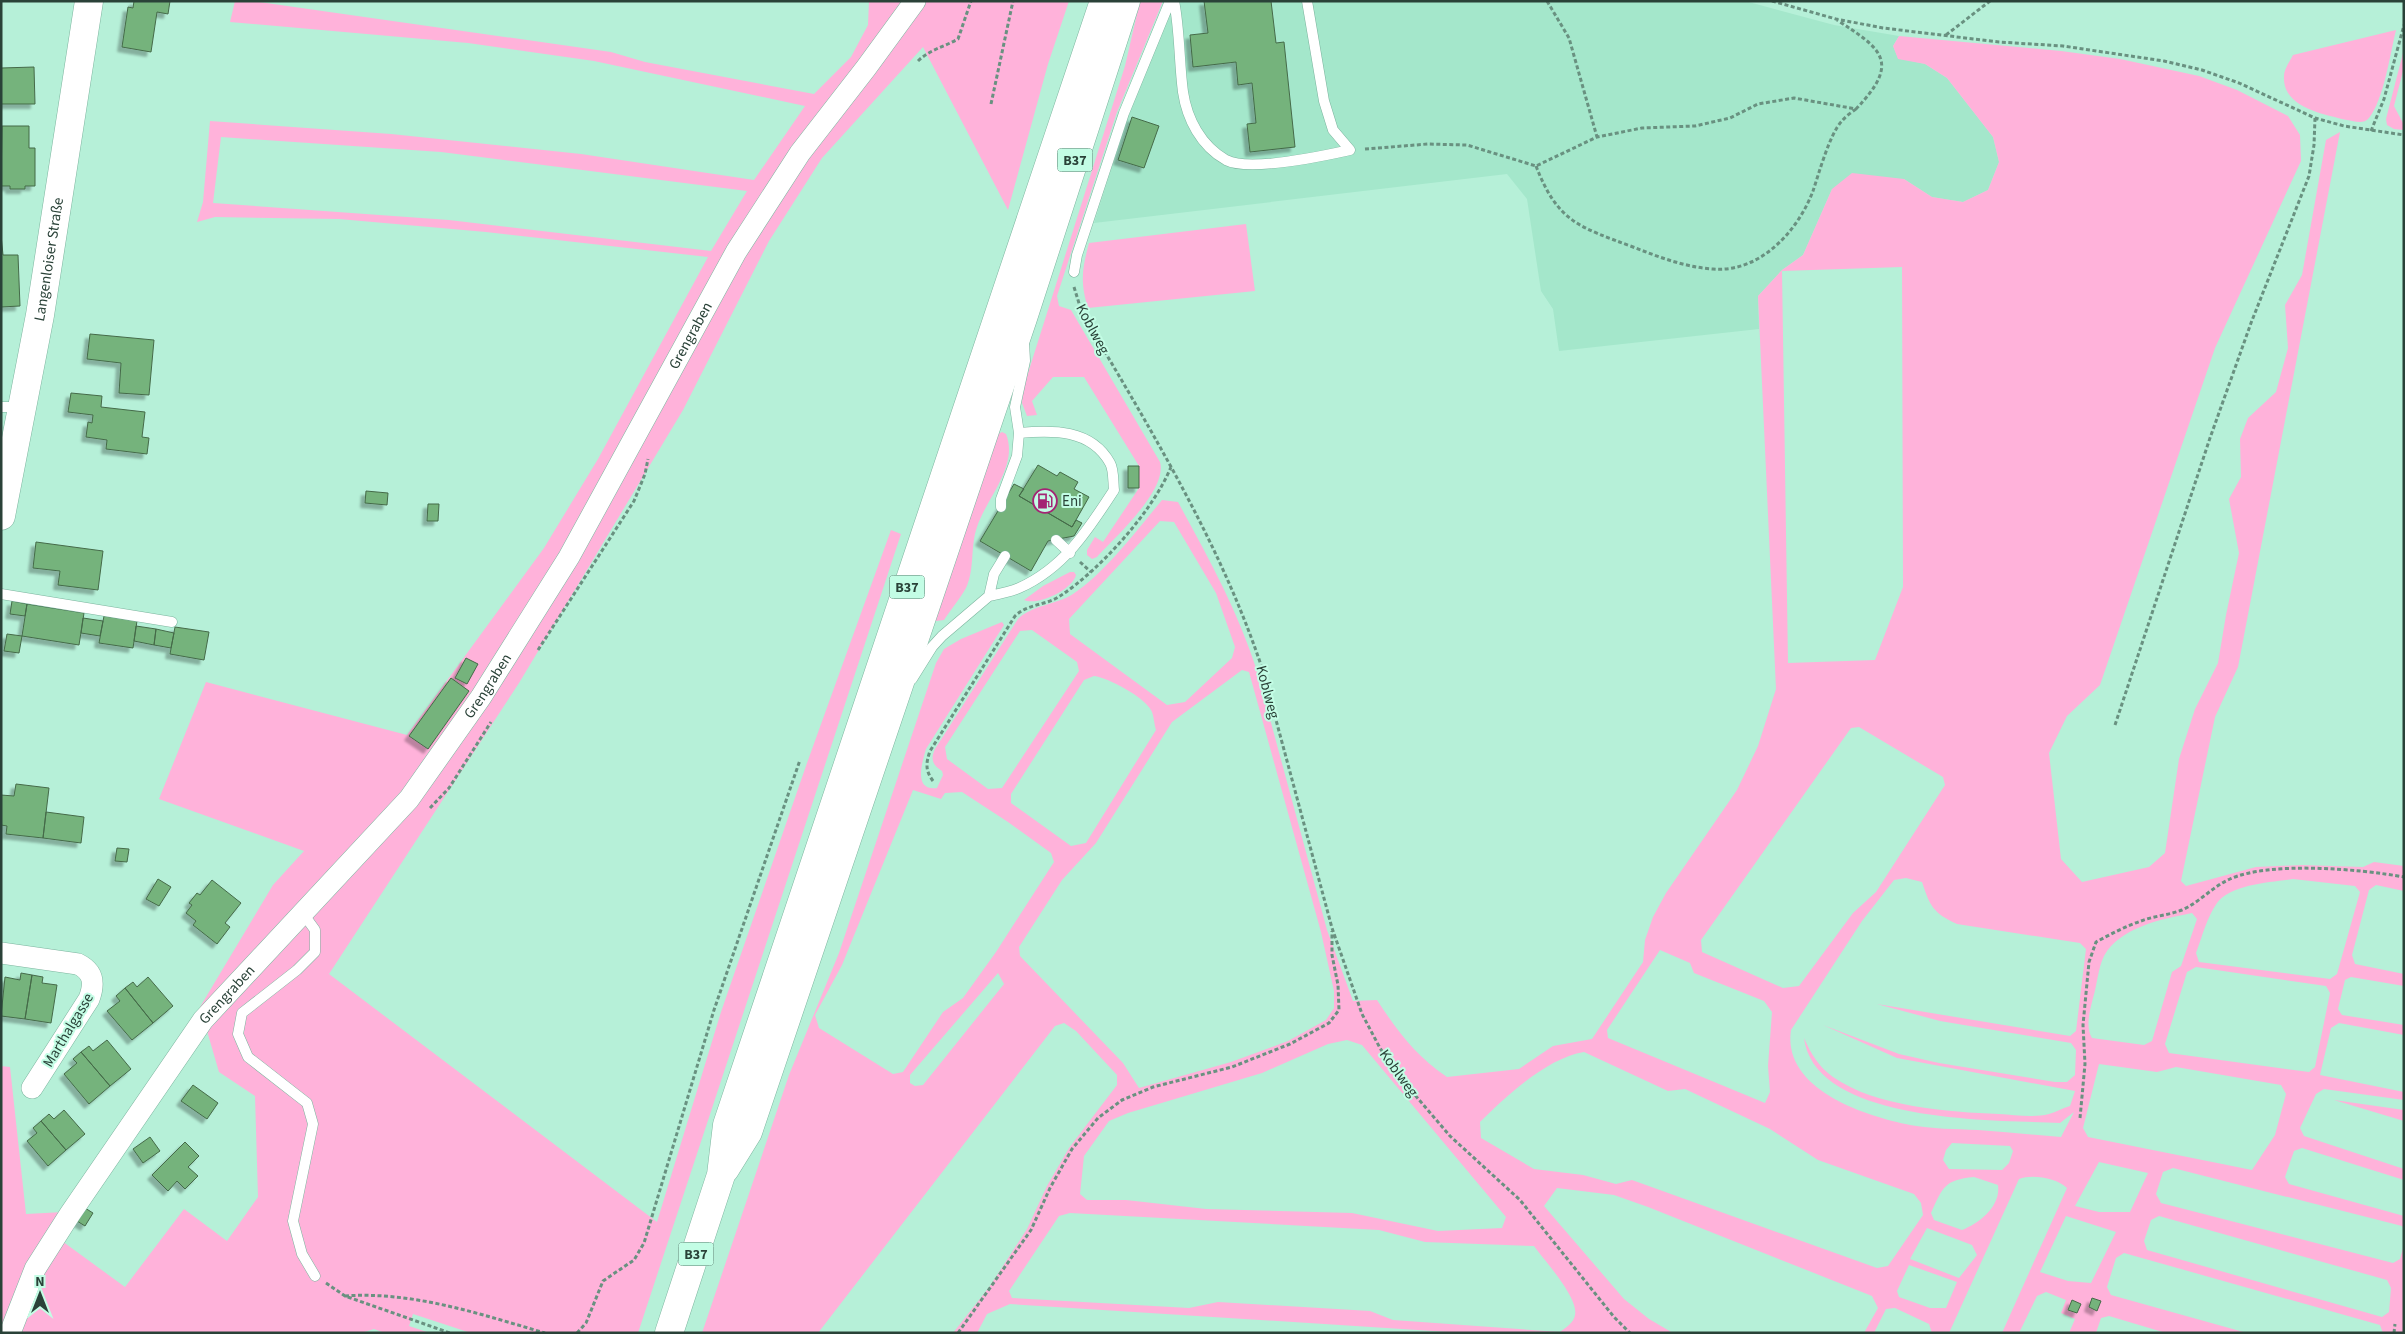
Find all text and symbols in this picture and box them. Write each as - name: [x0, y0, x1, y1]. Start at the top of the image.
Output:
- road number: B37: [1058, 148, 1092, 172]
- street label: Langenloiser Straße: [29, 196, 69, 323]
- street label: Grengraben: [664, 298, 718, 373]
- street label: Koblweg: [1071, 300, 1115, 359]
- fuel station icon: Eni: [1032, 488, 1058, 514]
- place label: Eni: [1062, 491, 1082, 512]
- road number: B37: [890, 576, 924, 598]
- street label: Grengraben: [459, 649, 517, 723]
- street label: Koblweg: [1250, 663, 1285, 722]
- street label: Grengraben: [194, 961, 260, 1029]
- street label: Marthalgasse: [38, 989, 99, 1071]
- street label: Koblweg: [1374, 1045, 1423, 1102]
- road number: B37: [678, 1242, 714, 1266]
- north arrow: [15, 1269, 65, 1319]
- text: N: [35, 1272, 45, 1292]

